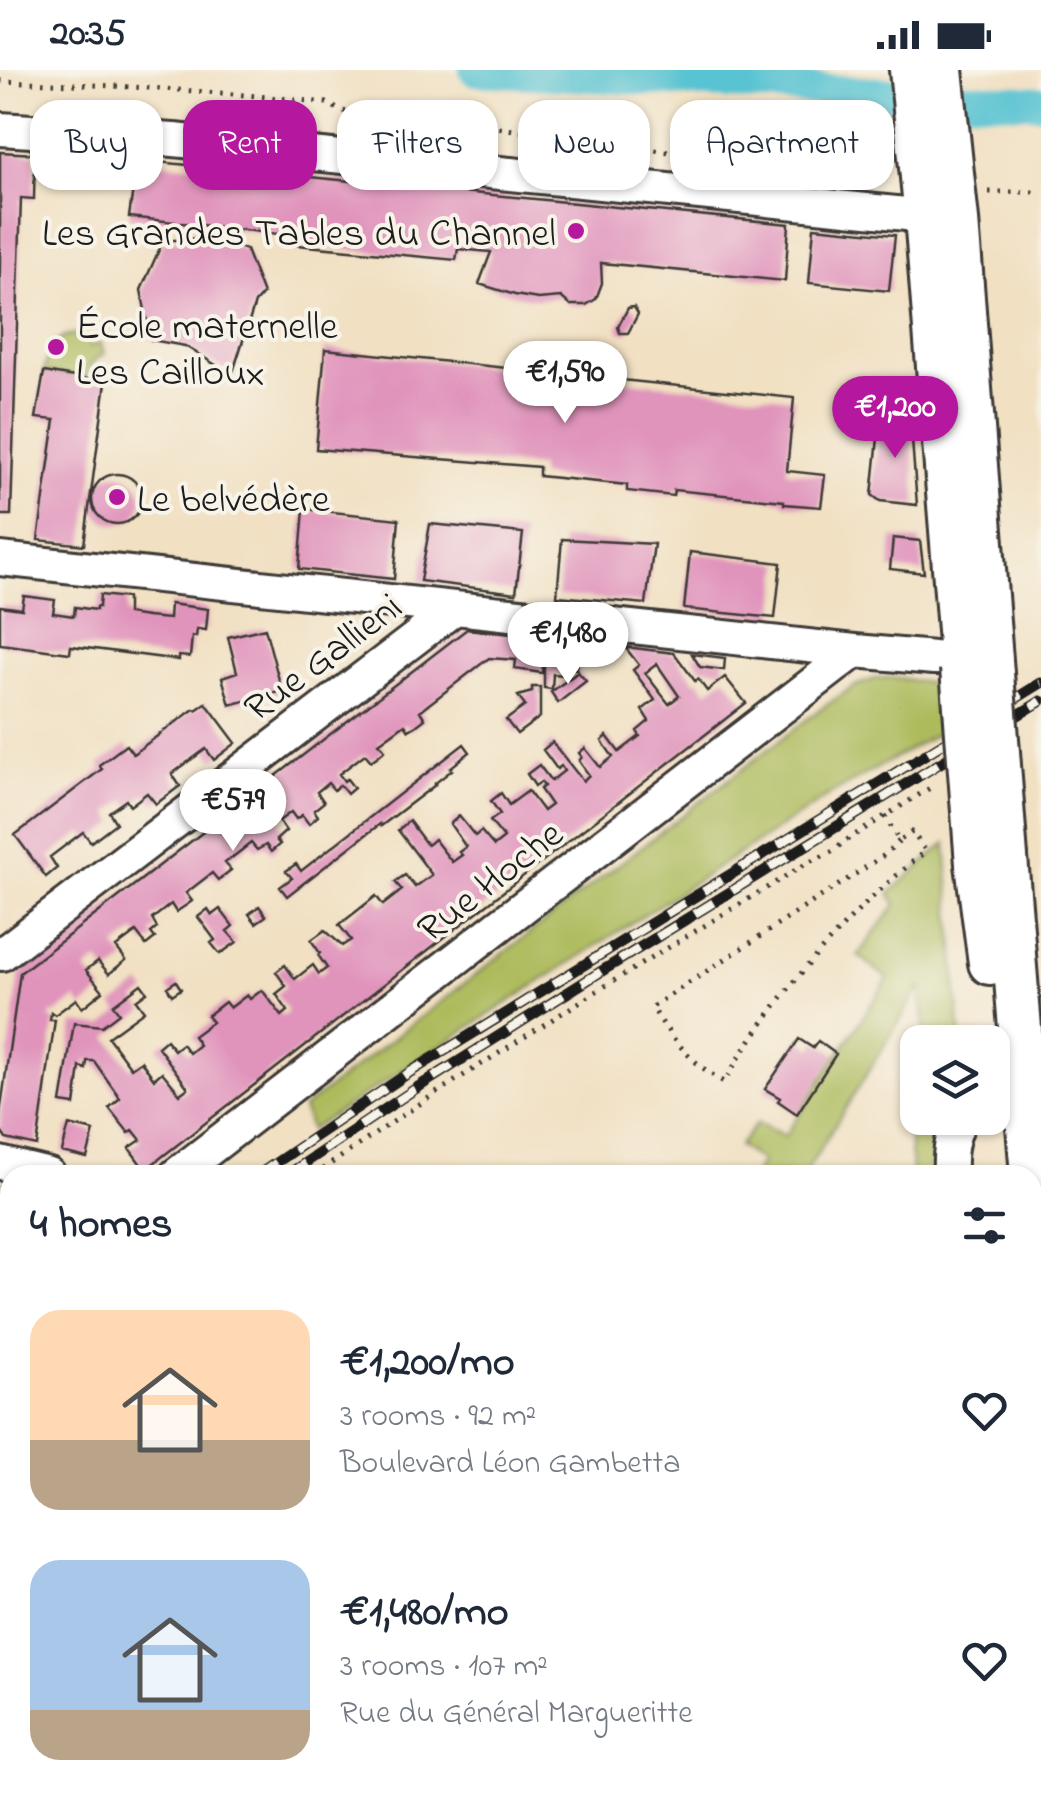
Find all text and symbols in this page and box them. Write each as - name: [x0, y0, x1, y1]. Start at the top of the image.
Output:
- text: 20:35: [50, 7, 126, 63]
- chip: Buy: [30, 100, 163, 190]
- chip: Rent: [183, 100, 317, 190]
- chip: Filters: [337, 100, 498, 190]
- chip: New: [518, 100, 650, 190]
- chip: Apartment: [670, 100, 894, 190]
- place label: Les Grandes Tables du Channel: [42, 206, 556, 265]
- marker: Les Grandes Tables du Channel: [565, 220, 587, 242]
- place label: École maternelle Les Cailloux: [76, 299, 338, 404]
- marker: École maternelle Les Cailloux: [45, 336, 67, 358]
- pin: €1,590: [484, 341, 646, 426]
- text: €1,590: [525, 350, 605, 397]
- pin: €1,200: [814, 376, 976, 461]
- text: €1,200: [854, 385, 936, 432]
- place label: Le belvédère: [137, 472, 330, 531]
- marker: Le belvédère: [106, 486, 128, 508]
- street label: Rue Gallieni: [233, 580, 416, 739]
- pin: €1,480: [487, 602, 649, 687]
- text: €1,480: [530, 611, 607, 658]
- pin: €579: [174, 769, 292, 854]
- text: €579: [201, 778, 265, 825]
- street label: Rue Hoche: [406, 807, 578, 960]
- map controls: [900, 1025, 1010, 1135]
- button: layers: [900, 1025, 1010, 1135]
- text: 4 homes: [30, 1195, 172, 1256]
- icon: filters: [957, 1198, 1012, 1253]
- text: €1,200/mo: [340, 1333, 514, 1394]
- icon: home: [110, 1350, 230, 1470]
- icon: heart: [957, 1383, 1012, 1438]
- text: 3 rooms · 92 m²: [340, 1394, 536, 1441]
- text: Boulevard Léon Gambetta: [340, 1441, 680, 1488]
- text: €1,480/mo: [340, 1583, 509, 1644]
- icon: home: [110, 1600, 230, 1720]
- icon: heart: [957, 1633, 1012, 1688]
- text: 3 rooms · 107 m²: [340, 1644, 548, 1691]
- text: Rue du Général Margueritte: [340, 1691, 693, 1738]

